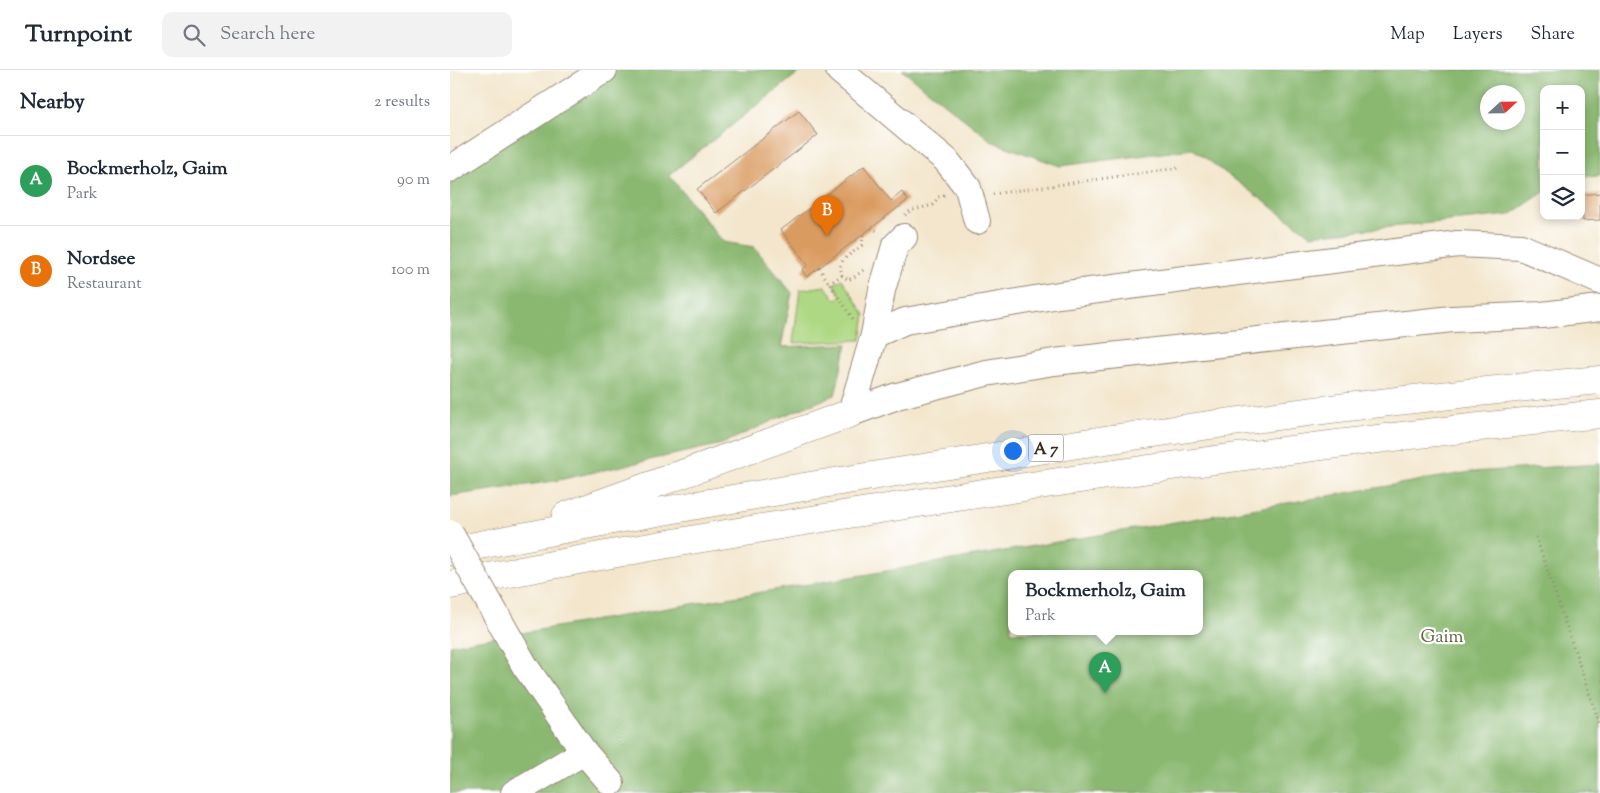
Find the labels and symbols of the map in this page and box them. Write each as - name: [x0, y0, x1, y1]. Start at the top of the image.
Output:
- north arrow: [1480, 85, 1525, 130]
- pin: B: [811, 195, 843, 236]
- road number: A 7: [1028, 434, 1064, 462]
- your location: [1000, 438, 1026, 464]
- park label: Gaim: [1420, 625, 1464, 651]
- pin: A: [1089, 652, 1121, 693]

